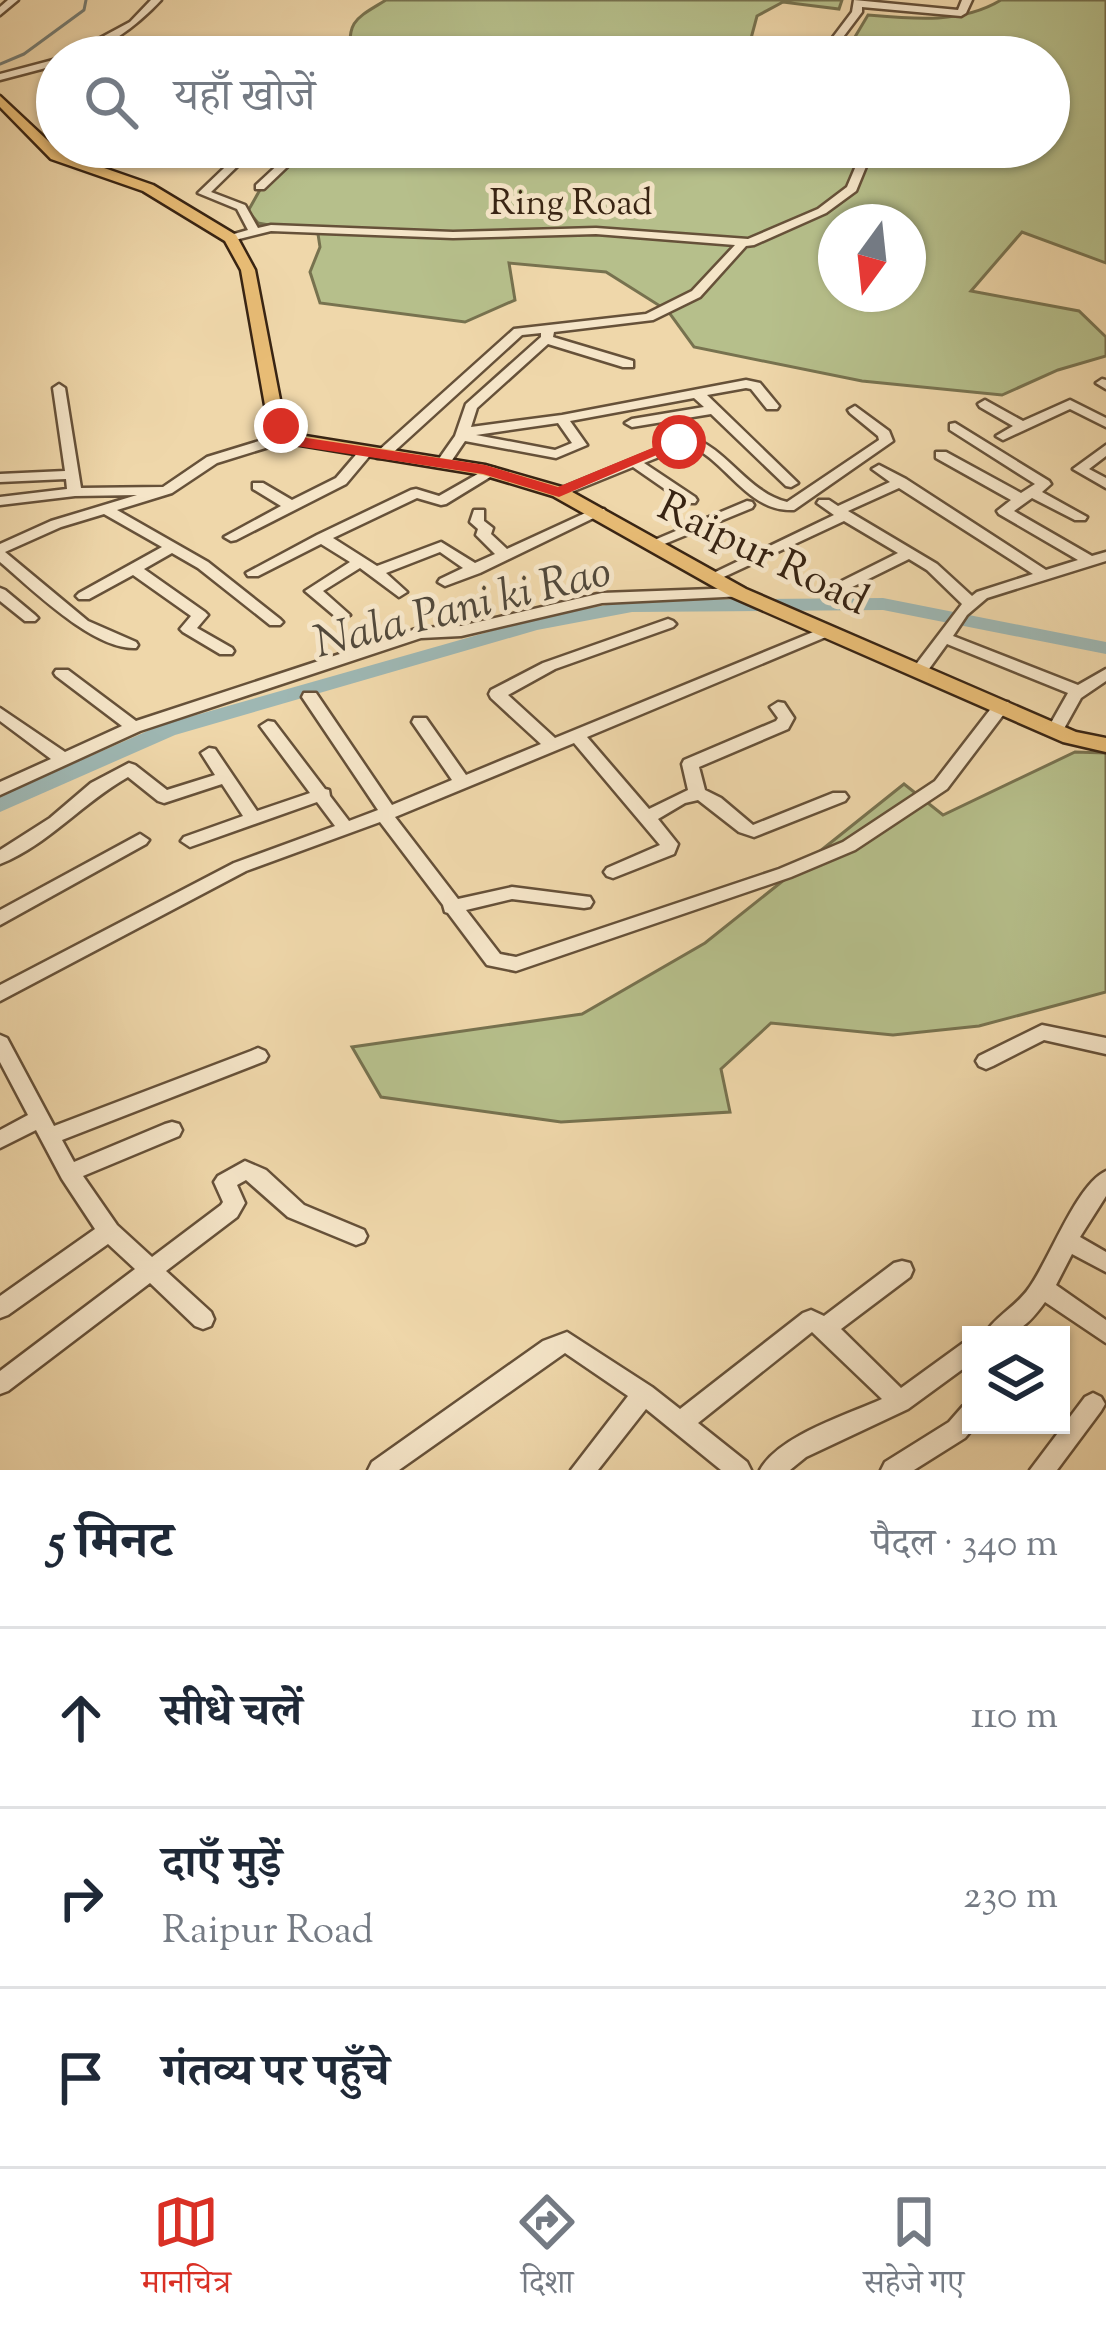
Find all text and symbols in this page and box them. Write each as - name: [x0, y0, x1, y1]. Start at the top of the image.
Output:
- search box: [36, 36, 1070, 168]
- text: यहाँ खोजें: [174, 67, 315, 132]
- icon: search: [78, 69, 144, 135]
- street label: Ring Road: [489, 179, 653, 231]
- north arrow: [818, 204, 926, 312]
- route end: [254, 399, 308, 453]
- route start: [652, 415, 706, 469]
- street label: Raipur Road: [646, 479, 878, 633]
- water label: Nala Pani ki Rao: [308, 542, 618, 678]
- map controls: [962, 1326, 1070, 1434]
- button: layers: [962, 1326, 1070, 1434]
- text: 5 मिनट: [48, 1508, 173, 1581]
- text: पैदल · 340 m: [872, 1518, 1058, 1574]
- text: सीधे चलें: [162, 1682, 302, 1747]
- icon: ahead: [48, 1685, 114, 1751]
- text: 110 m: [971, 1690, 1058, 1746]
- text: दाएँ मुड़ें: [162, 1834, 282, 1899]
- icon: right: [48, 1865, 114, 1931]
- text: 230 m: [963, 1870, 1058, 1926]
- text: Raipur Road: [162, 1905, 374, 1961]
- text: गंतव्य पर पहुँचे: [162, 2042, 389, 2107]
- icon: arrive: [48, 2045, 114, 2111]
- tab: मानचित्र: [142, 2189, 231, 2314]
- tab: दिशा: [514, 2189, 580, 2314]
- tab: सहेजे गए: [863, 2189, 964, 2314]

